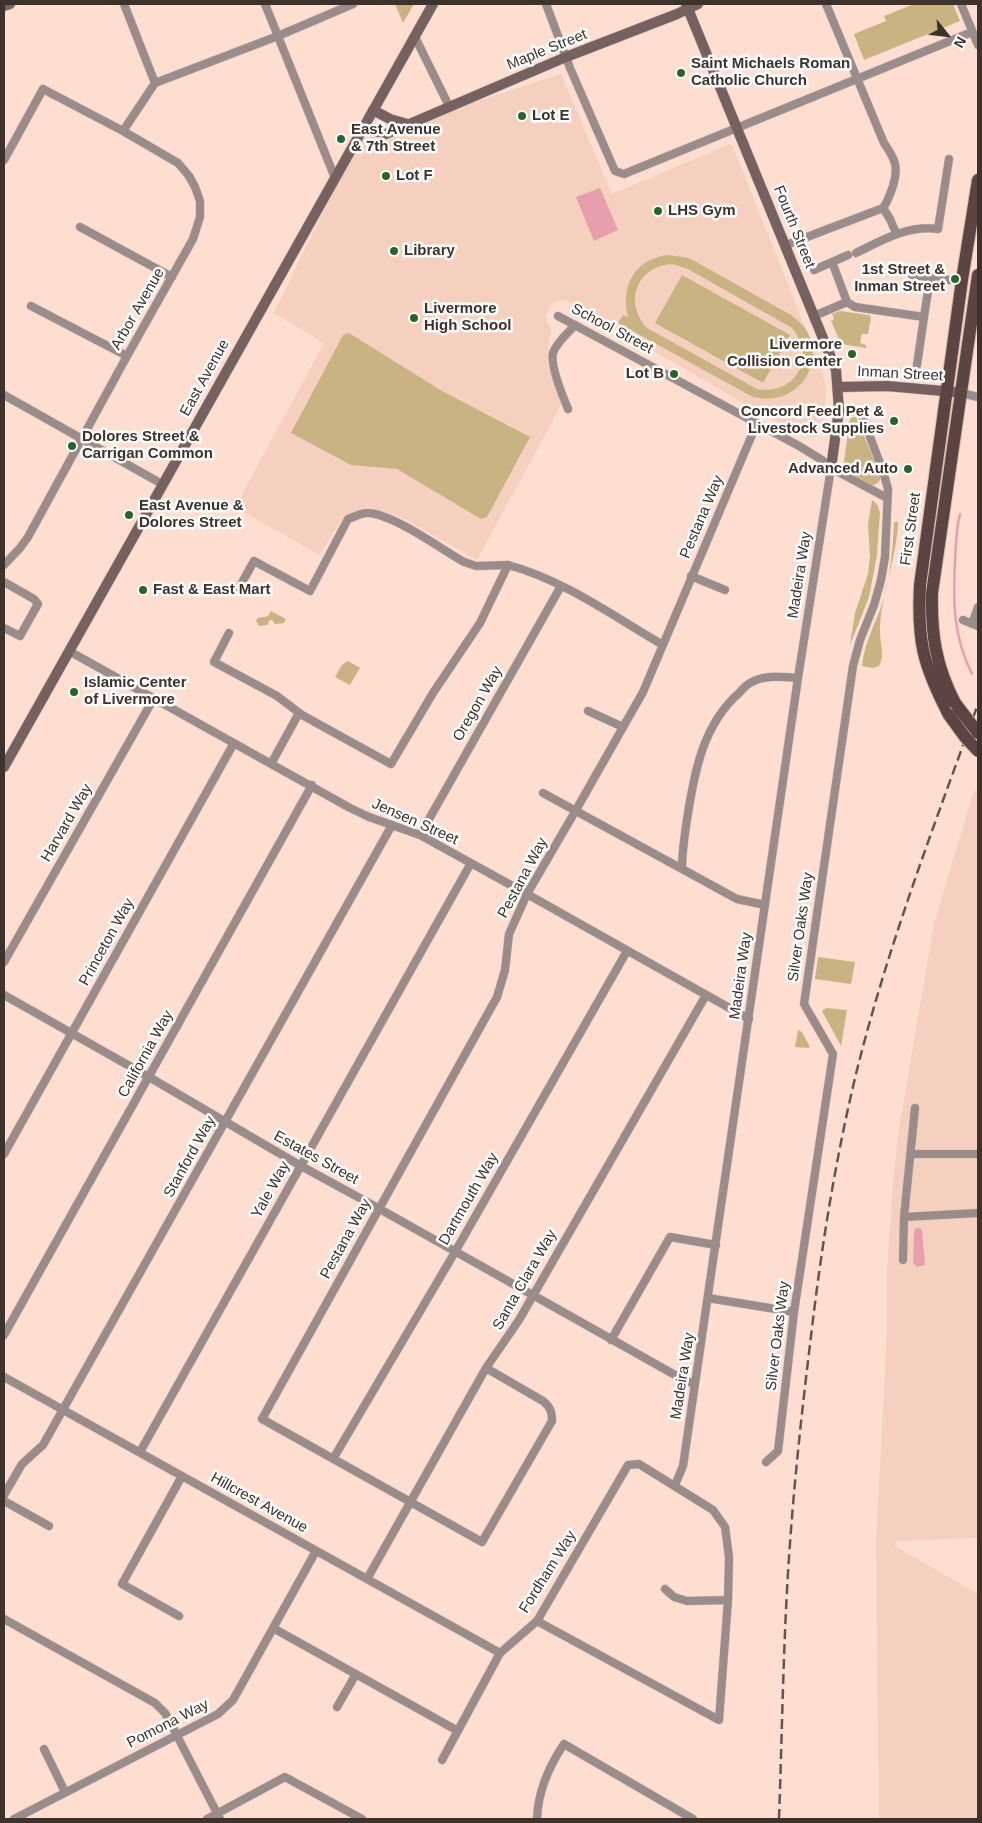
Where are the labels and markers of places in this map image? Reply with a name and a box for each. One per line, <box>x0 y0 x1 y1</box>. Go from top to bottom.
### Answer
place label: Saint Michaels Roman Catholic Church <box>691 55 850 90</box>
marker: Saint Michaels Roman Catholic Church <box>675 67 687 79</box>
place label: Lot E <box>532 107 569 125</box>
marker: Lot E <box>516 110 528 122</box>
place label: East Avenue & 7th Street <box>351 121 440 156</box>
marker: East Avenue & 7th Street <box>335 133 347 145</box>
place label: Lot F <box>396 167 433 185</box>
marker: Lot F <box>380 170 392 182</box>
place label: LHS Gym <box>668 202 736 220</box>
marker: LHS Gym <box>652 205 664 217</box>
place label: Library <box>404 242 455 260</box>
marker: Library <box>388 245 400 257</box>
place label: 1st Street & Inman Street <box>854 261 945 296</box>
marker: 1st Street & Inman Street <box>949 273 961 285</box>
place label: Livermore High School <box>424 300 511 335</box>
marker: Livermore High School <box>408 312 420 324</box>
place label: Livermore Collision Center <box>727 336 842 371</box>
marker: Livermore Collision Center <box>846 348 858 360</box>
place label: Lot B <box>626 365 664 383</box>
marker: Lot B <box>668 368 680 380</box>
place label: Concord Feed Pet & Livestock Supplies <box>741 403 884 438</box>
marker: Concord Feed Pet & Livestock Supplies <box>888 415 900 427</box>
place label: Dolores Street & Carrigan Common <box>82 428 213 463</box>
marker: Dolores Street & Carrigan Common <box>66 440 78 452</box>
place label: Advanced Auto <box>788 460 898 478</box>
marker: Advanced Auto <box>902 463 914 475</box>
place label: East Avenue & Dolores Street <box>139 497 243 532</box>
marker: East Avenue & Dolores Street <box>123 509 135 521</box>
place label: Fast & East Mart <box>153 581 271 599</box>
marker: Fast & East Mart <box>137 584 149 596</box>
place label: Islamic Center of Livermore <box>84 674 187 709</box>
marker: Islamic Center of Livermore <box>68 686 80 698</box>

